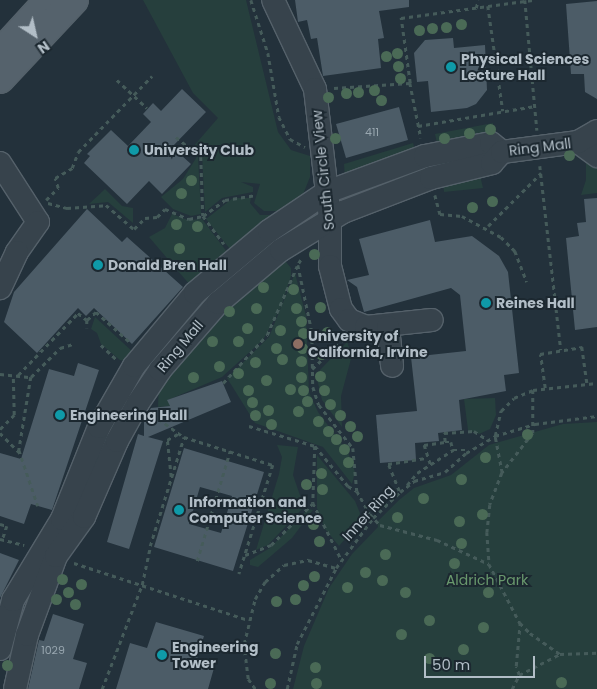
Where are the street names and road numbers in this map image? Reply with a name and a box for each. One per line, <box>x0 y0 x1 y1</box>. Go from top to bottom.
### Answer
street label: South Circle View <box>308 109 338 231</box>
street label: Ring Mall <box>508 135 572 159</box>
street label: Ring Mall <box>153 317 207 375</box>
street label: Inner Ring <box>339 482 397 544</box>

